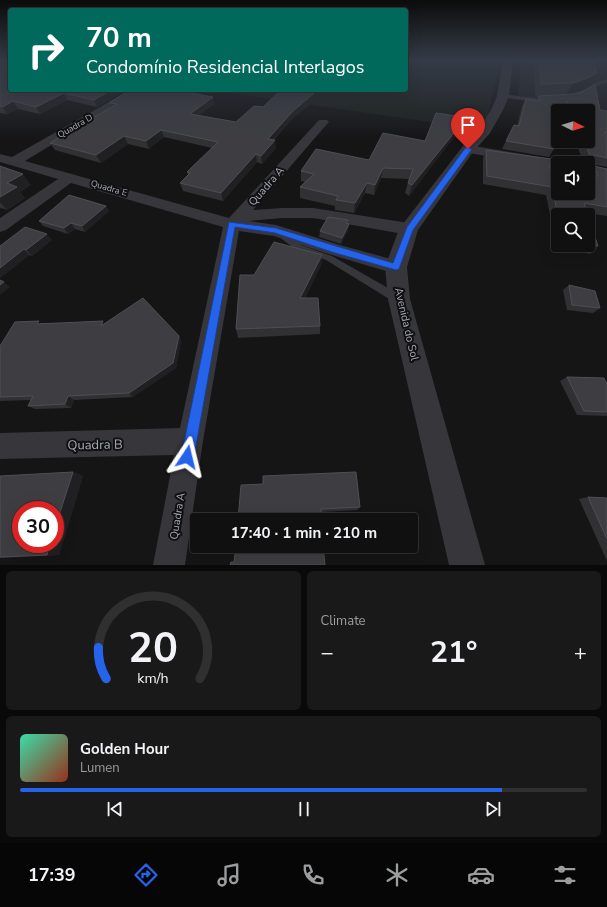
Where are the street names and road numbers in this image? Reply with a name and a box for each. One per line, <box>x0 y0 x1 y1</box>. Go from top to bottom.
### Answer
street label: Quadra D <box>55 111 95 141</box>
street label: Quadra A <box>245 164 288 209</box>
street label: Quadra E <box>89 177 129 199</box>
street label: Avenida do Sol <box>391 286 422 363</box>
street label: Quadra B <box>67 436 123 454</box>
street label: Quadra A <box>166 491 189 541</box>

